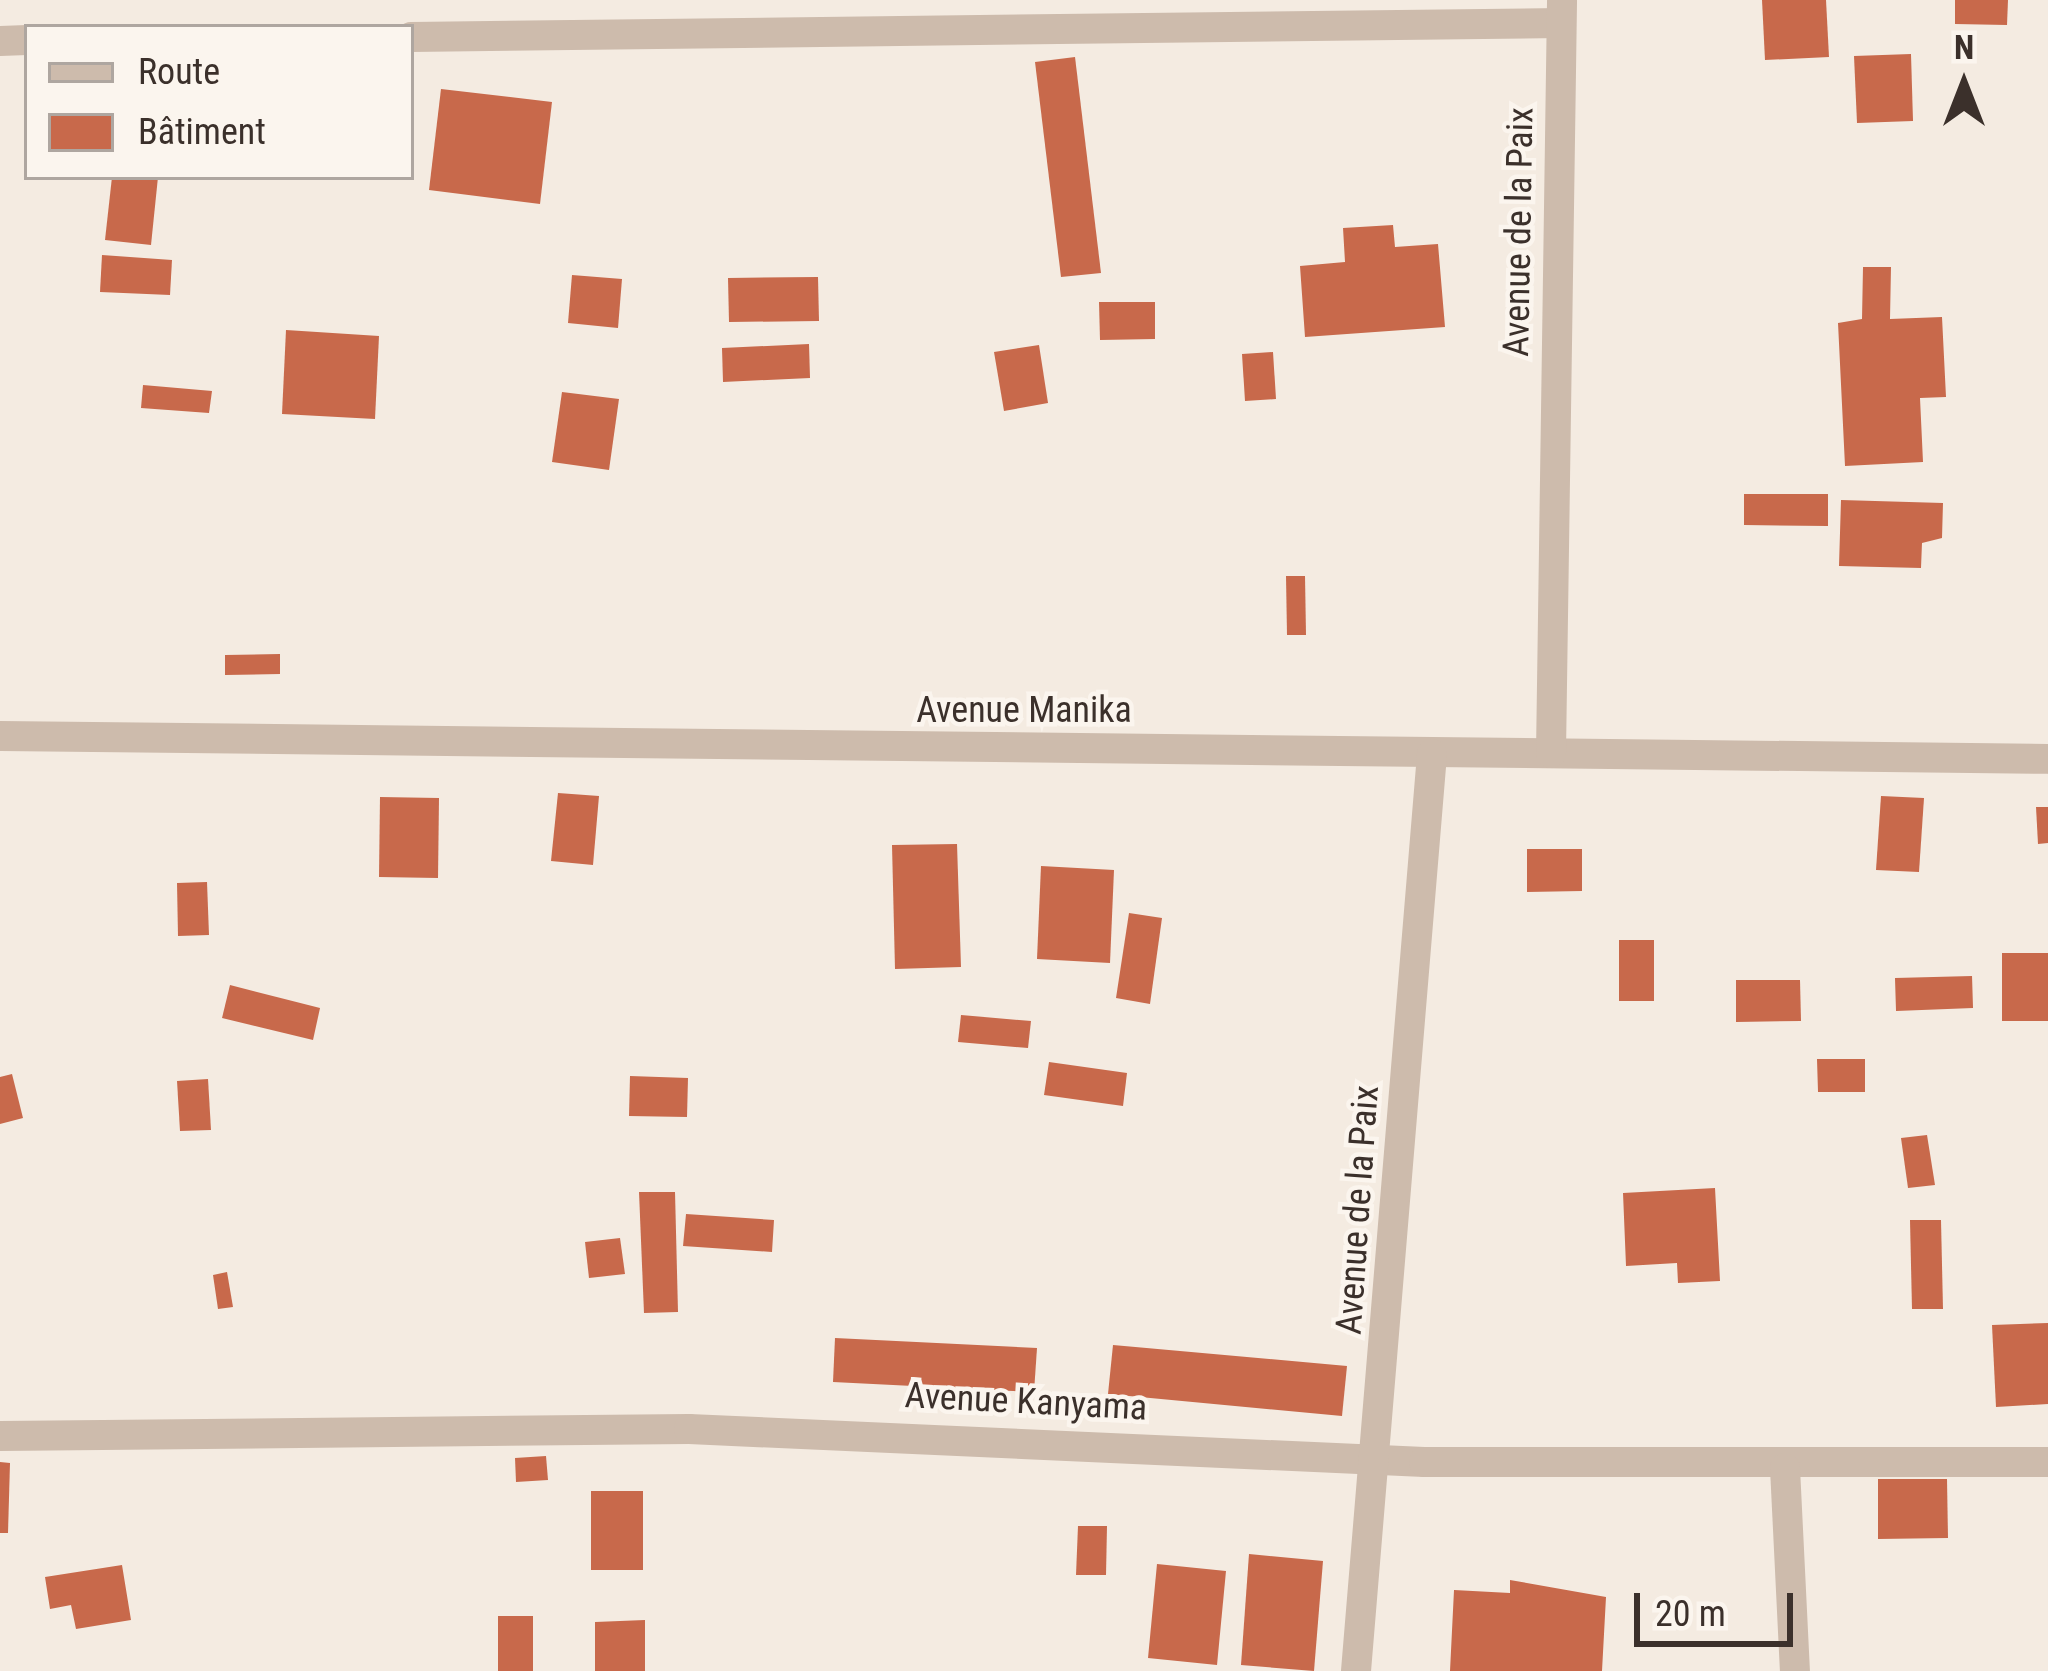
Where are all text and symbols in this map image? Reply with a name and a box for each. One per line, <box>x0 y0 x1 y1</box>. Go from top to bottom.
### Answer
legend <box>24 24 414 180</box>
north arrow <box>1904 24 2024 144</box>
text: N <box>1954 28 1974 67</box>
text: Route <box>138 51 220 93</box>
street label: Avenue de la Paix <box>1495 107 1543 357</box>
text: Bâtiment <box>138 111 266 153</box>
street label: Avenue Manika <box>916 689 1132 733</box>
street label: Avenue de la Paix <box>1328 1084 1388 1336</box>
street label: Avenue Kanyama <box>904 1374 1148 1430</box>
scale bar <box>1640 1569 1799 1643</box>
text: 20 m <box>1655 1593 1726 1635</box>

